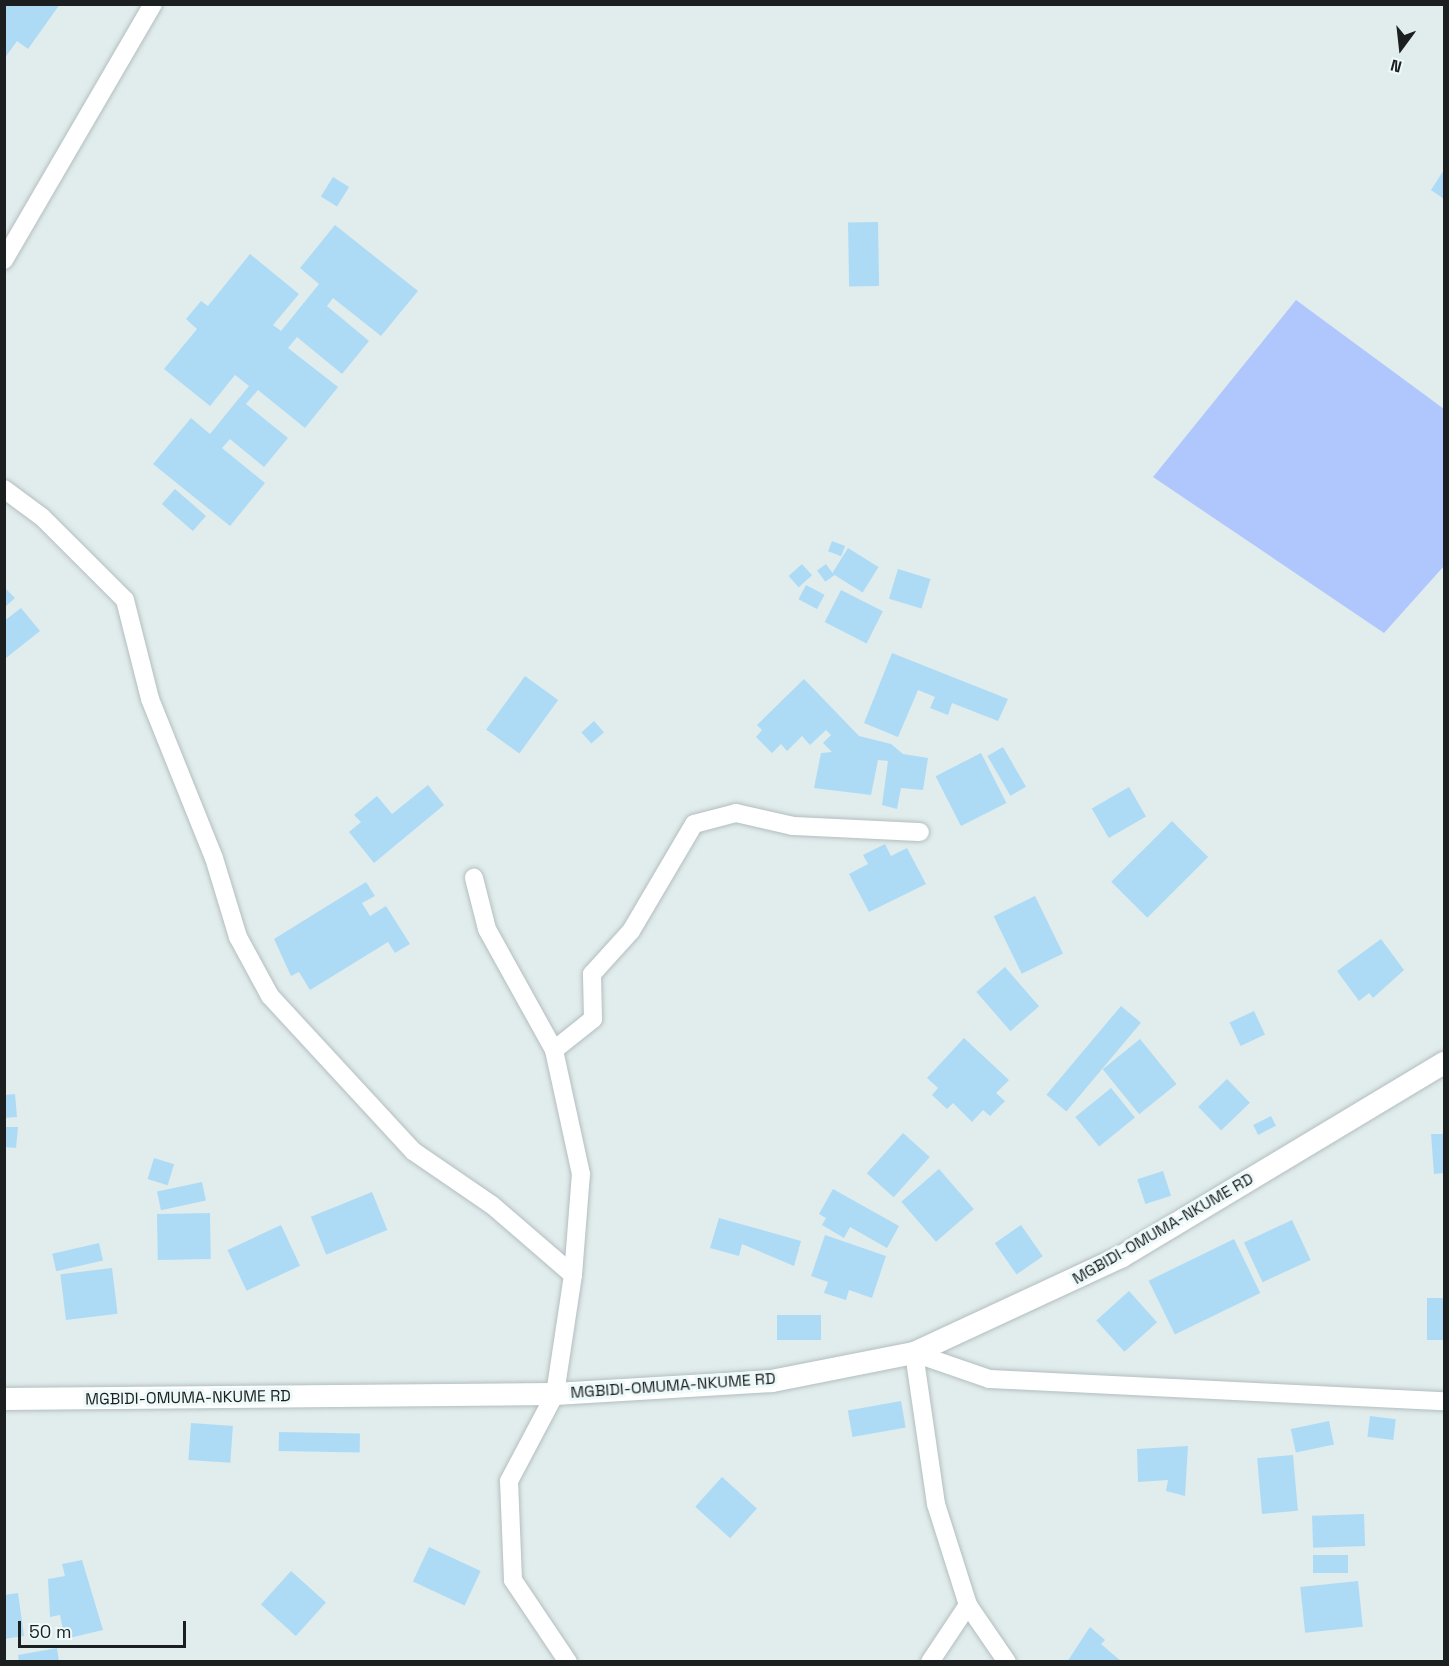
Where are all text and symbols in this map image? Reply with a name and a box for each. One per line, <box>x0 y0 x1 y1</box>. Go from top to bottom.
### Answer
north arrow <box>1371 18 1431 78</box>
text: N <box>1388 54 1404 77</box>
street label: MGBIDI-OMUMA-NKUME RD <box>1069 1169 1257 1289</box>
street label: MGBIDI-OMUMA-NKUME RD <box>570 1369 776 1403</box>
street label: MGBIDI-OMUMA-NKUME RD <box>85 1387 291 1409</box>
scale bar <box>21 1609 189 1647</box>
text: 50 m <box>29 1620 71 1643</box>

